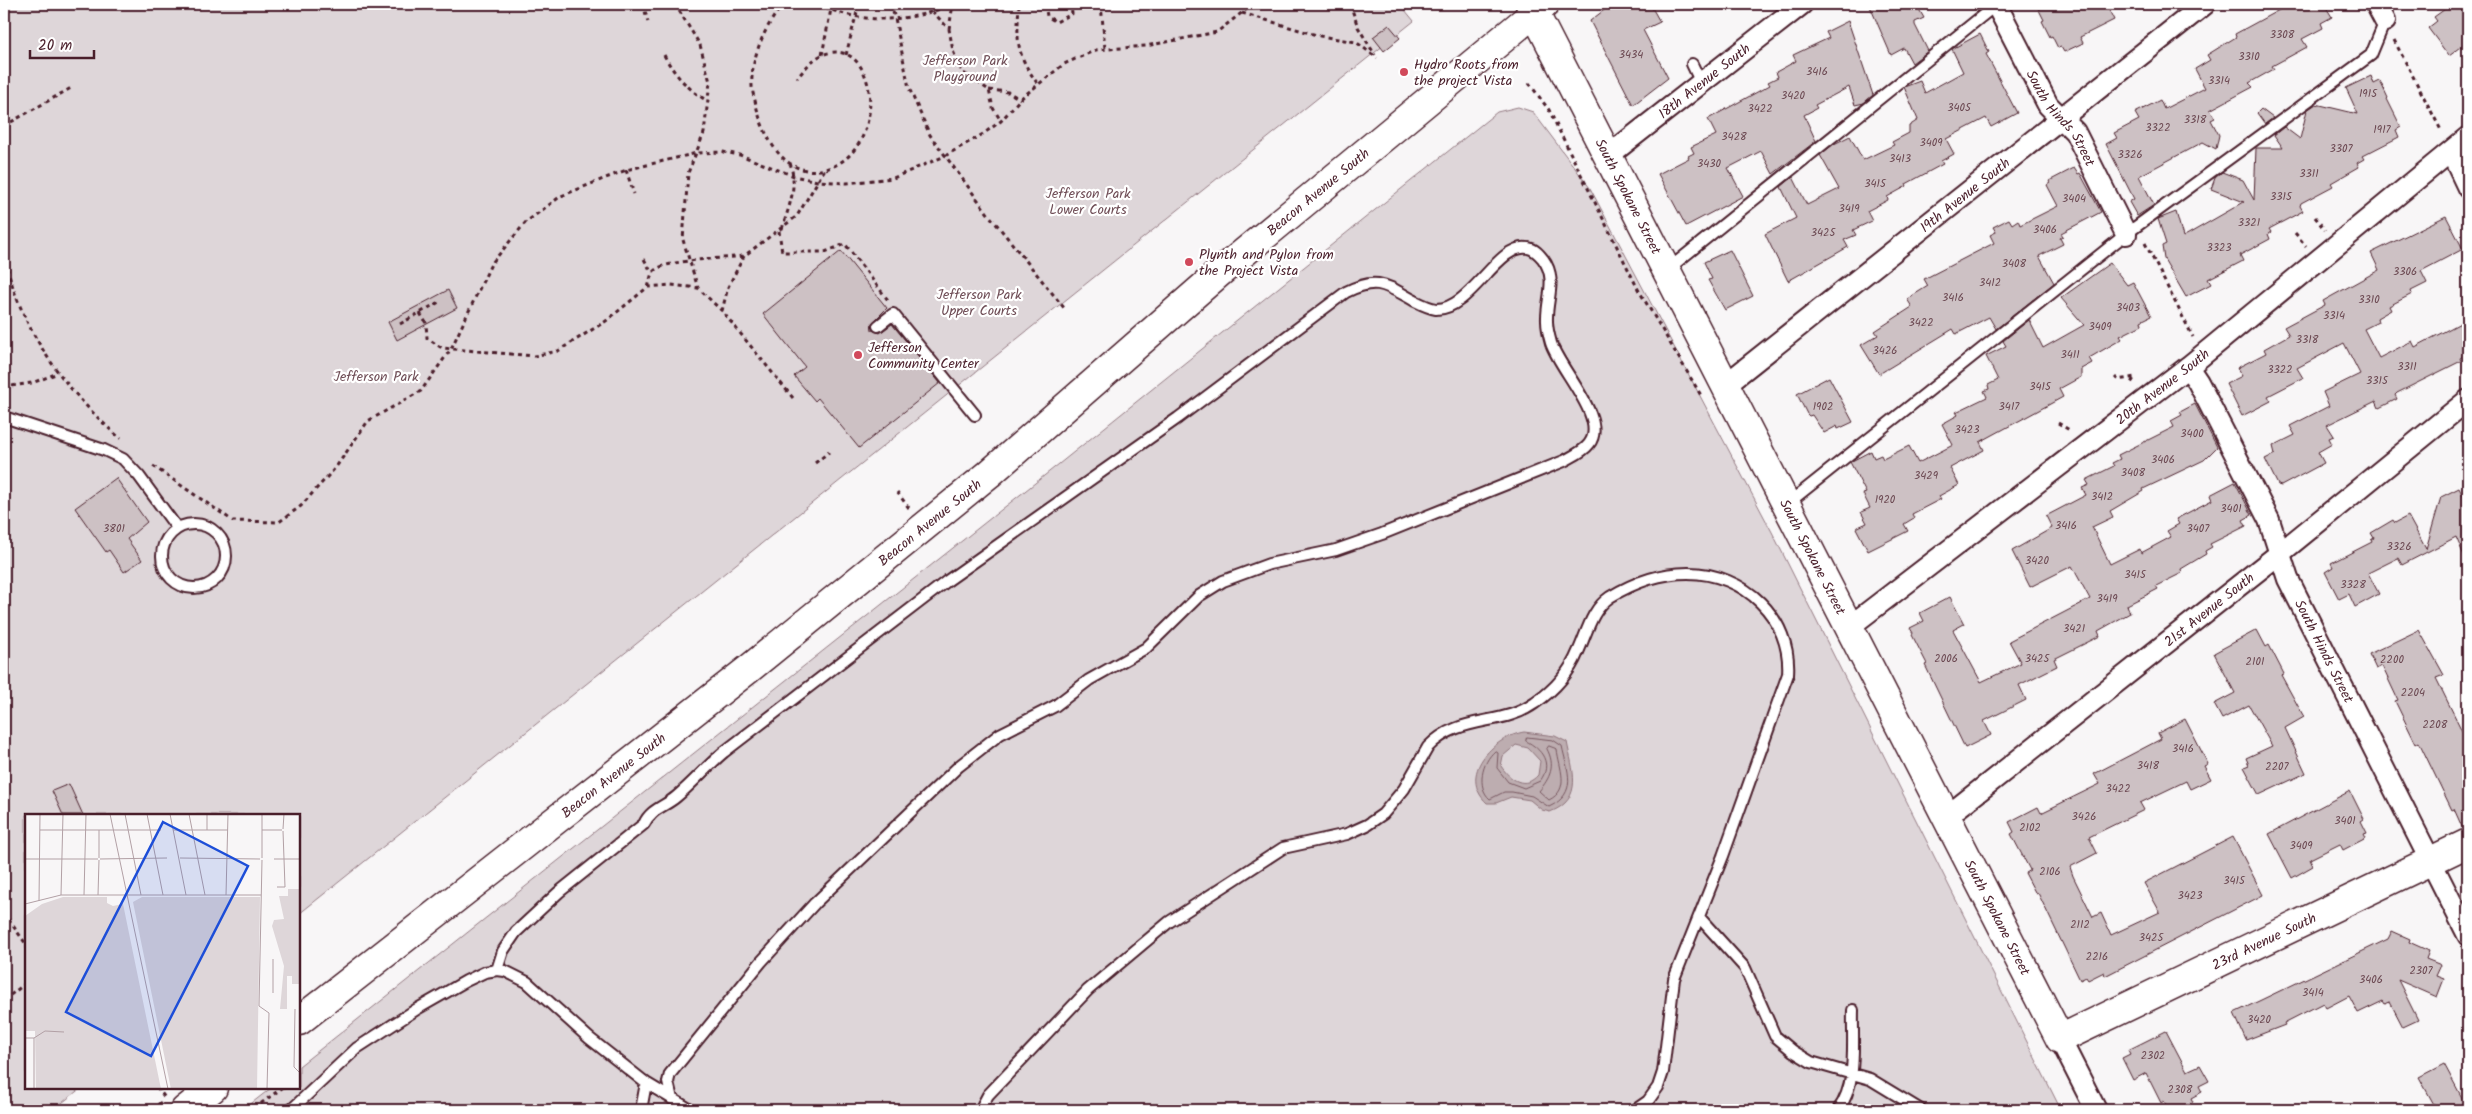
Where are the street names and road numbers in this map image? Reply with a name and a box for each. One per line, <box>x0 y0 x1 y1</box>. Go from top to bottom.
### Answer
street label: 18th Avenue South <box>1654 38 1755 125</box>
street label: South Hinds Street <box>2020 66 2101 171</box>
street label: South Spokane Street <box>1589 135 1667 259</box>
street label: Beacon Avenue South <box>1262 143 1375 242</box>
street label: 19th Avenue South <box>1915 153 2015 238</box>
street label: 20th Avenue South <box>2111 344 2215 431</box>
street label: Beacon Avenue South <box>874 474 987 572</box>
street label: South Spokane Street <box>1773 495 1851 620</box>
street label: 21st Avenue South <box>2160 567 2259 653</box>
street label: South Hinds Street <box>2288 596 2359 708</box>
street label: Beacon Avenue South <box>557 728 671 824</box>
street label: South Spokane Street <box>1958 856 2036 980</box>
street label: 23rd Avenue South <box>2208 907 2320 976</box>

